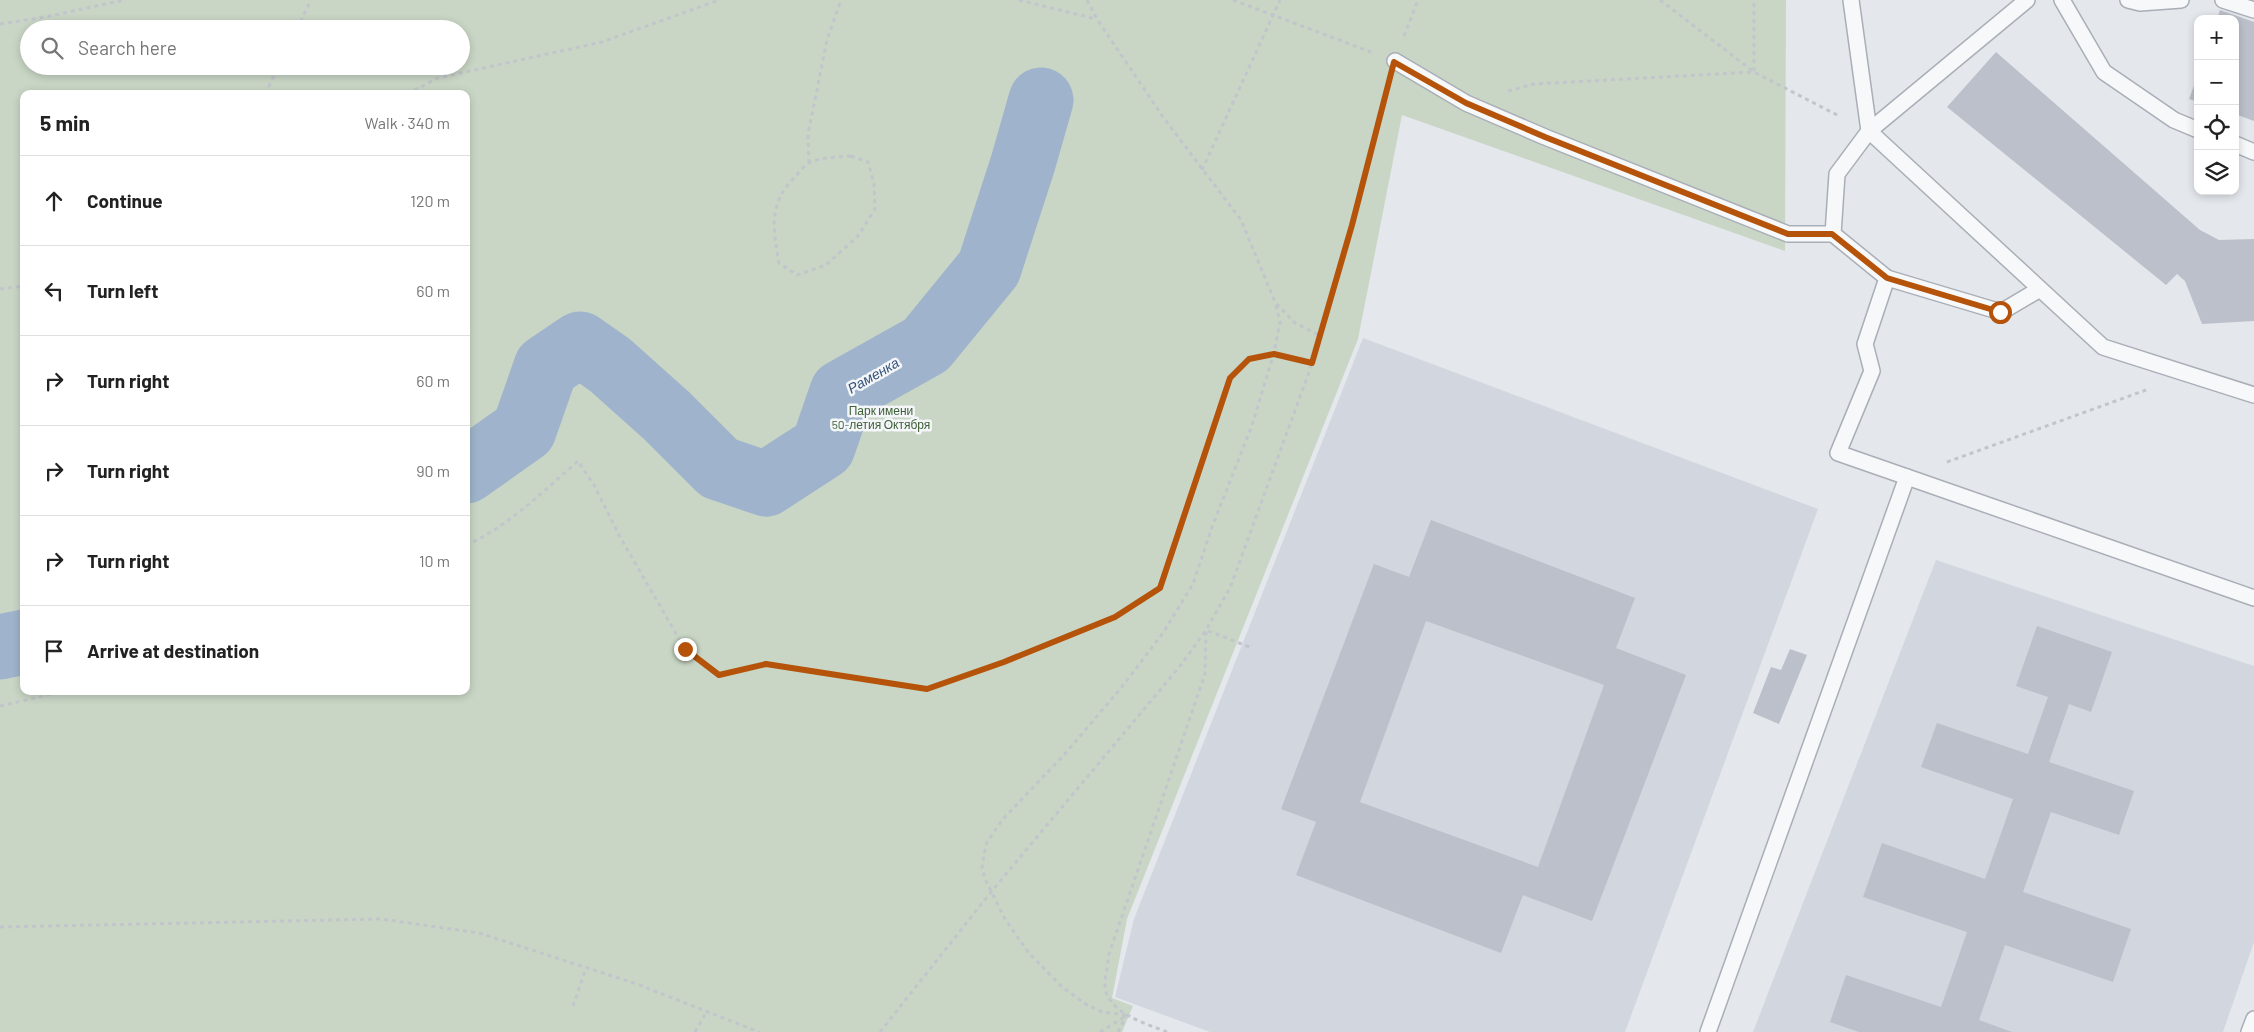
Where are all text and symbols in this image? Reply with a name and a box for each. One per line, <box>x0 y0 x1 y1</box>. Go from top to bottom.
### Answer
map controls <box>2194 15 2239 195</box>
button: + <box>2194 15 2239 60</box>
search box <box>20 20 470 75</box>
icon: search <box>38 34 66 62</box>
text: Search here <box>78 36 177 59</box>
button: − <box>2194 60 2239 105</box>
button: locate <box>2194 105 2239 150</box>
text: 5 min <box>40 110 90 135</box>
text: Walk · 340 m <box>365 113 450 132</box>
button: layers <box>2194 150 2239 195</box>
icon: ahead <box>40 187 68 215</box>
text: Continue <box>87 189 163 212</box>
text: 120 m <box>410 191 450 210</box>
icon: left <box>40 277 68 305</box>
text: Turn left <box>87 279 158 302</box>
text: 60 m <box>416 281 450 300</box>
route start <box>1989 301 2012 324</box>
water label: Раменка <box>844 353 902 397</box>
icon: right <box>40 367 68 395</box>
text: Turn right <box>87 369 169 392</box>
text: 60 m <box>416 371 450 390</box>
park label: Парк имени 50-летия Октября <box>832 403 930 432</box>
icon: right <box>40 457 68 485</box>
text: Turn right <box>87 459 169 482</box>
text: 90 m <box>416 461 450 480</box>
icon: right <box>40 547 68 575</box>
text: Turn right <box>87 549 169 572</box>
text: 10 m <box>419 551 450 570</box>
icon: arrive <box>40 637 68 665</box>
route end <box>674 638 697 661</box>
text: Arrive at destination <box>87 639 259 662</box>

